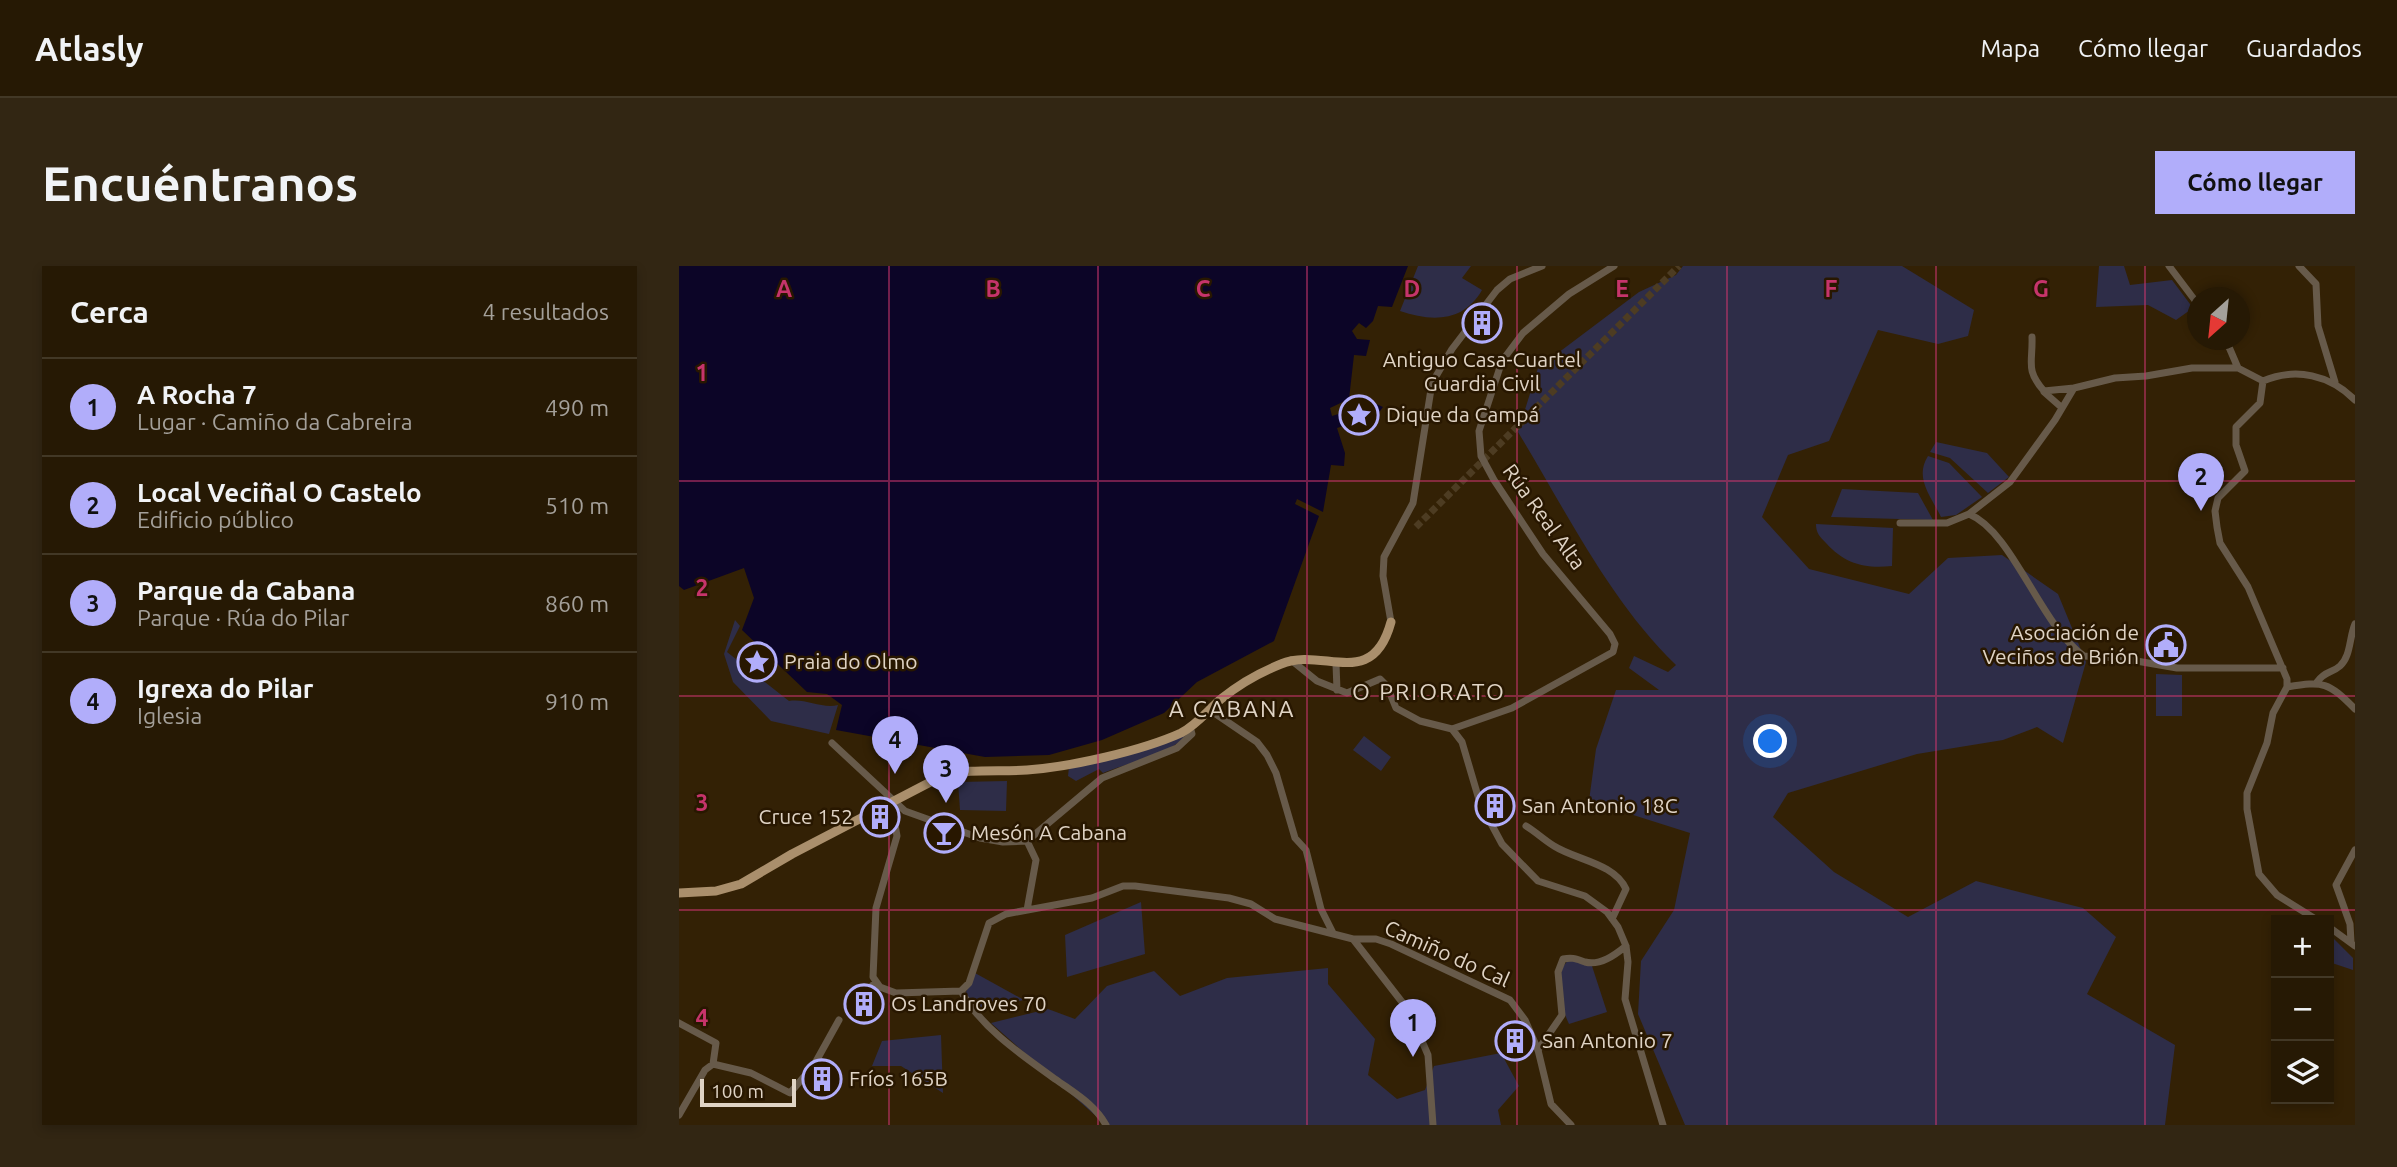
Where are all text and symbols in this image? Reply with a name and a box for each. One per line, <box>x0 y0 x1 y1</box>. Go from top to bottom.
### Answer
text: Atlasly <box>35 30 144 67</box>
text: Mapa <box>1980 35 2040 62</box>
text: Cómo llegar <box>2078 35 2208 62</box>
text: Guardados <box>2246 35 2362 62</box>
button: Cómo llegar <box>2155 151 2355 214</box>
text: Encuéntranos <box>42 155 358 210</box>
text: A <box>776 276 792 301</box>
text: B <box>985 276 1001 301</box>
text: C <box>1196 276 1211 301</box>
text: D <box>1404 276 1420 301</box>
text: E <box>1615 276 1629 301</box>
text: F <box>1825 276 1838 301</box>
text: G <box>2033 276 2049 301</box>
north arrow <box>2187 287 2250 350</box>
text: Cerca <box>70 295 149 329</box>
text: 4 resultados <box>483 299 609 324</box>
building icon: Antiguo Casa-Cuartel Guardia Civil <box>1461 302 1503 344</box>
place label: Antiguo Casa-Cuartel Guardia Civil <box>1383 347 1581 395</box>
text: 1 <box>696 360 708 385</box>
text: A Rocha 7 <box>137 380 257 409</box>
place icon: Dique da Campá <box>1338 394 1380 436</box>
text: 1 <box>87 395 99 420</box>
text: 490 m <box>545 395 609 420</box>
place label: Dique da Campá <box>1386 402 1539 426</box>
text: Lugar · Camiño da Cabreira <box>137 409 412 434</box>
pin: 2 <box>2178 453 2224 511</box>
street label: Rúa Real Alta <box>1498 459 1591 574</box>
text: Local Veciñal O Castelo <box>137 478 422 507</box>
text: 2 <box>87 493 99 518</box>
text: 510 m <box>545 493 609 518</box>
text: Edificio público <box>137 507 294 532</box>
text: 2 <box>696 575 708 600</box>
text: Parque da Cabana <box>137 576 355 605</box>
text: 3 <box>87 591 99 616</box>
text: 860 m <box>545 591 609 616</box>
text: Parque · Rúa do Pilar <box>137 605 349 630</box>
place label: Asociación de Veciños de Brión <box>1982 620 2139 668</box>
public building icon: Asociación de Veciños de Brión <box>2145 624 2187 666</box>
place icon: Praia do Olmo <box>736 641 778 683</box>
place label: Praia do Olmo <box>784 649 918 673</box>
text: Igrexa do Pilar <box>137 674 314 703</box>
district label: O PRIORATO <box>1352 679 1506 704</box>
text: 4 <box>87 689 99 714</box>
text: 910 m <box>545 689 609 714</box>
district label: A CABANA <box>1169 696 1295 721</box>
text: Iglesia <box>137 703 202 728</box>
pin: 4 <box>872 716 918 774</box>
your location <box>1753 724 1787 758</box>
pin: 3 <box>923 745 969 803</box>
building icon: San Antonio 18C <box>1474 785 1516 827</box>
text: 3 <box>696 790 708 815</box>
place label: San Antonio 18C <box>1522 793 1678 817</box>
building icon: Cruce 152 <box>859 796 901 838</box>
place label: Cruce 152 <box>759 804 853 828</box>
bar icon: Mesón A Cabana <box>923 812 965 854</box>
place label: Mesón A Cabana <box>971 820 1127 844</box>
street label: Camiño do Cal <box>1381 915 1514 991</box>
map controls <box>2271 915 2334 1104</box>
button: + <box>2271 915 2334 978</box>
button: − <box>2271 978 2334 1041</box>
building icon: Os Landroves 70 <box>843 983 885 1025</box>
place label: Os Landroves 70 <box>891 991 1047 1015</box>
pin: 1 <box>1390 999 1436 1057</box>
text: 4 <box>696 1005 709 1030</box>
building icon: San Antonio 7 <box>1494 1020 1536 1062</box>
place label: San Antonio 7 <box>1542 1028 1673 1052</box>
button: layers <box>2271 1041 2334 1104</box>
building icon: Fríos 165B <box>801 1058 843 1100</box>
place label: Fríos 165B <box>849 1066 948 1090</box>
scale bar <box>700 1076 796 1108</box>
text: 100 m <box>711 1080 764 1102</box>

